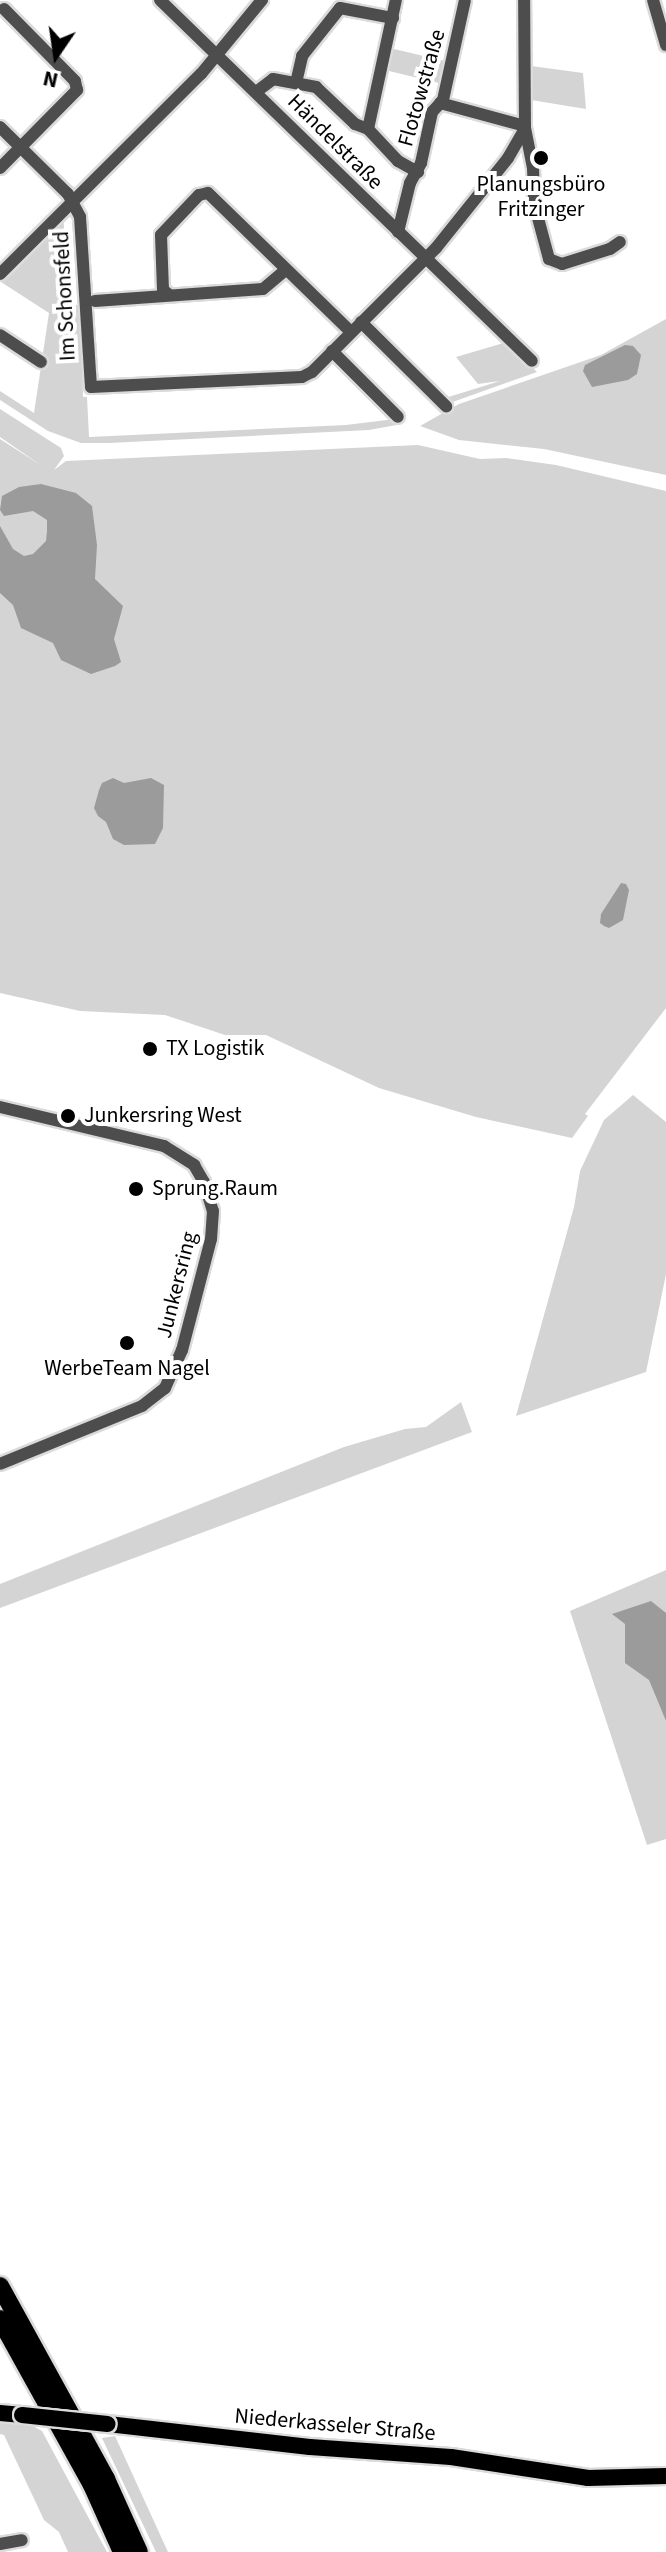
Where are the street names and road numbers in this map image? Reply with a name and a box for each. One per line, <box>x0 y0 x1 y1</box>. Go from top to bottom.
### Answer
street label: Flotowstraße <box>393 26 451 150</box>
street label: Händelstraße <box>282 89 388 195</box>
street label: Im Schonsfeld <box>48 230 82 362</box>
street label: Junkersring <box>151 1229 203 1341</box>
street label: Niederkasseler Straße <box>234 2403 436 2447</box>

